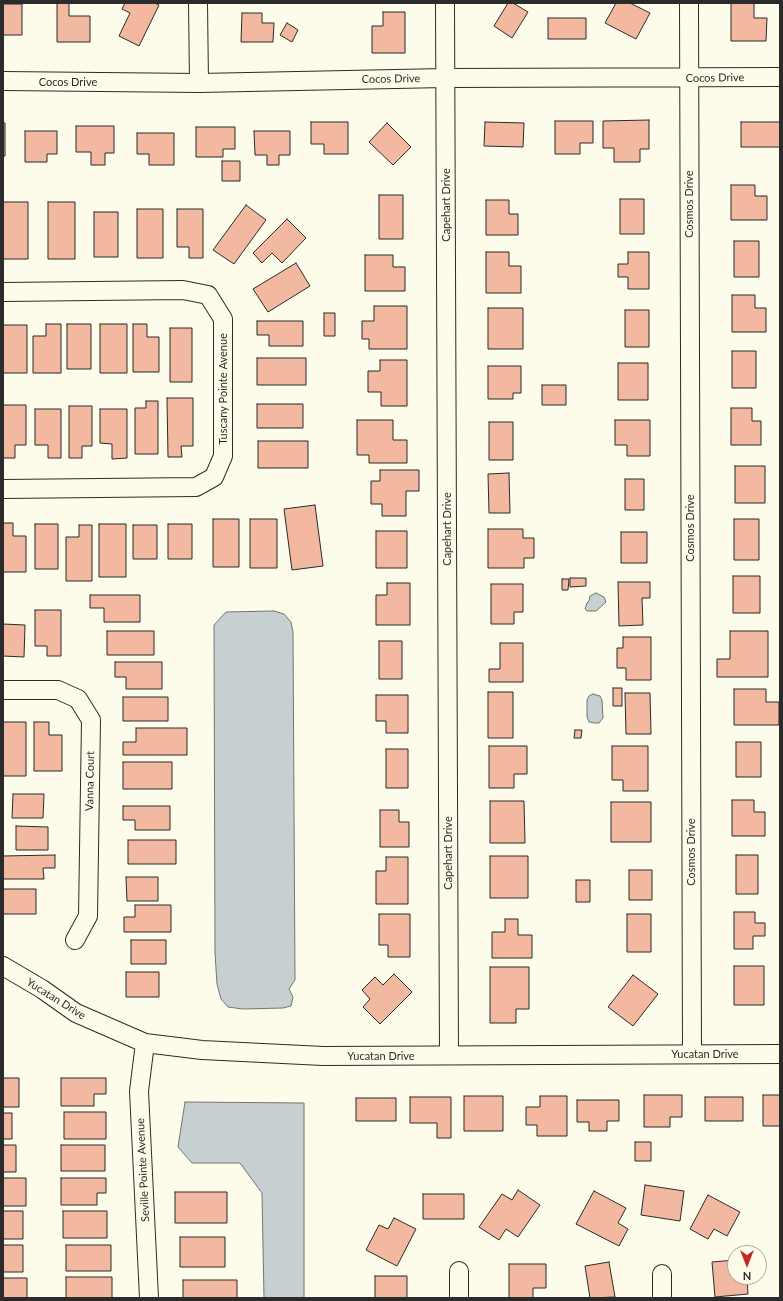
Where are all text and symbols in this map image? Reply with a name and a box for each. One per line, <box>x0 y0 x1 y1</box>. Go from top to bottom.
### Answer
street label: Cocos Drive <box>686 71 744 85</box>
street label: Cocos Drive <box>362 72 420 86</box>
street label: Cocos Drive <box>39 75 97 89</box>
street label: Capehart Drive <box>439 168 453 242</box>
street label: Cosmos Drive <box>682 170 696 238</box>
street label: Tuscany Pointe Avenue <box>216 333 230 445</box>
street label: Capehart Drive <box>440 492 454 566</box>
street label: Cosmos Drive <box>683 494 697 562</box>
street label: Vanna Court <box>83 751 97 811</box>
street label: Capehart Drive <box>441 816 455 890</box>
street label: Cosmos Drive <box>684 818 698 886</box>
street label: Yucatan Drive <box>24 976 88 1022</box>
street label: Yucatan Drive <box>671 1047 739 1061</box>
street label: Yucatan Drive <box>347 1049 415 1063</box>
street label: Seville Pointe Avenue <box>134 1118 152 1222</box>
north arrow <box>727 1245 767 1285</box>
text: N <box>743 1270 751 1283</box>

